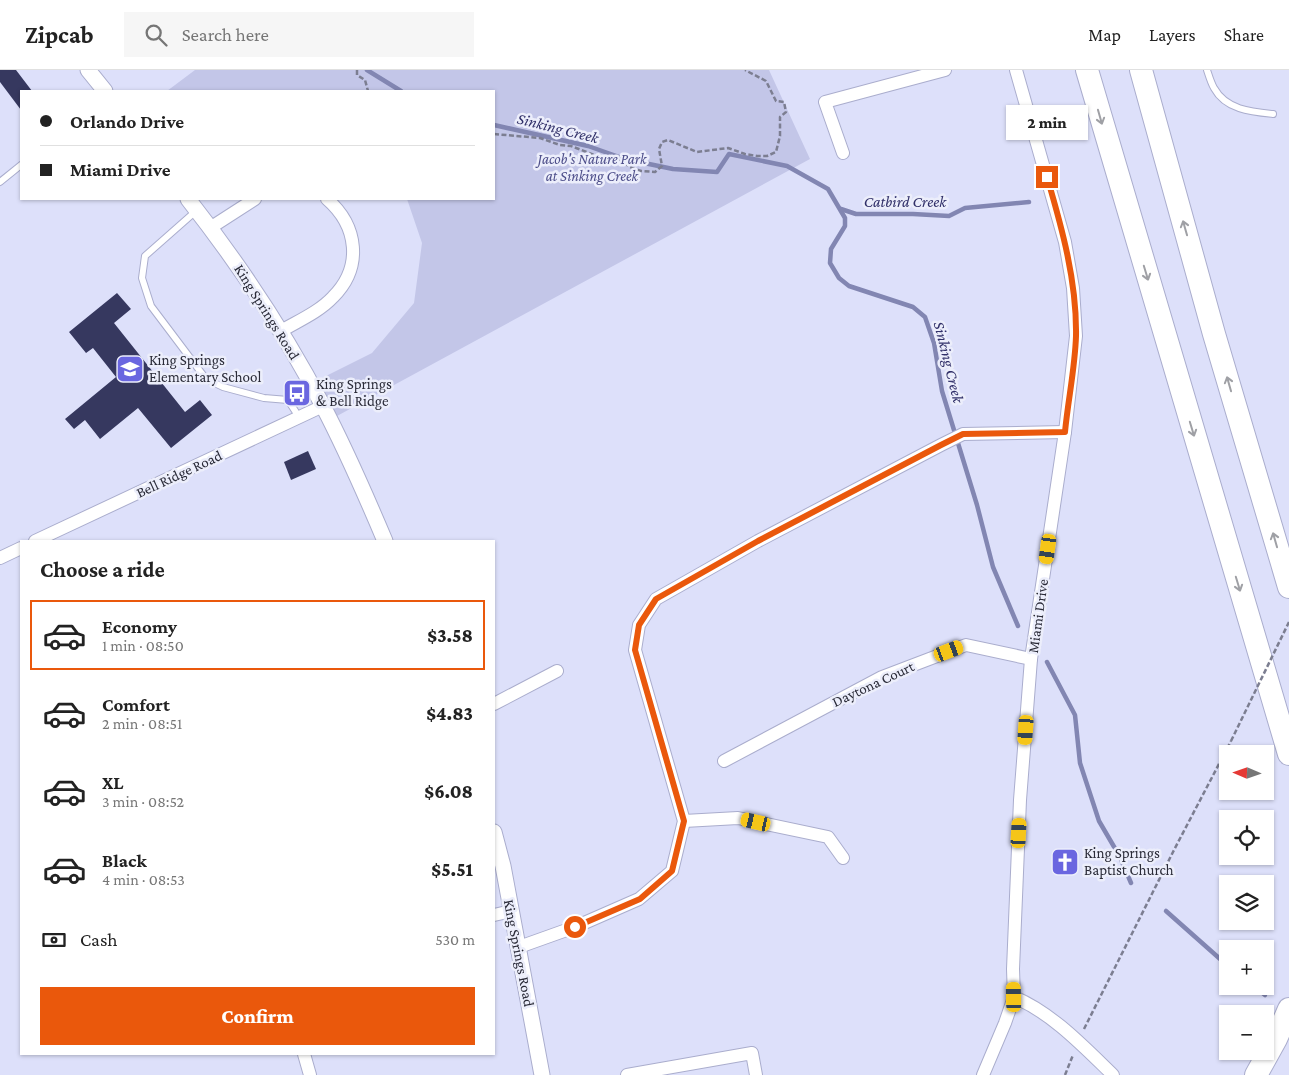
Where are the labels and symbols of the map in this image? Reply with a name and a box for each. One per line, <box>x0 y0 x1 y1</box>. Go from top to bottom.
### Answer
callout: 2 min <box>1006 104 1088 140</box>
one-way arrow <box>1096 108 1106 124</box>
water label: Sinking Creek <box>515 110 601 148</box>
park label: Jacob's Nature Park at Sinking Creek <box>535 151 648 185</box>
route end <box>1036 166 1058 188</box>
water label: Catbird Creek <box>864 193 947 210</box>
one-way arrow <box>1179 220 1189 236</box>
street label: King Springs Road <box>230 261 303 363</box>
one-way arrow <box>1141 264 1151 280</box>
water label: Sinking Creek <box>930 320 968 406</box>
place label: King Springs Elementary School <box>149 352 261 386</box>
school or university icon: King Springs Elementary School <box>115 354 145 384</box>
place label: King Springs & Bell Ridge <box>316 376 392 410</box>
one-way arrow <box>1224 377 1234 393</box>
bus stop icon: King Springs & Bell Ridge <box>282 378 312 408</box>
one-way arrow <box>1188 420 1198 436</box>
street label: Bell Ridge Road <box>134 447 225 502</box>
one-way arrow <box>1270 532 1280 548</box>
car <box>1038 533 1057 565</box>
one-way arrow <box>1234 576 1244 592</box>
street label: Miami Drive <box>1025 577 1051 654</box>
car <box>932 639 965 663</box>
street label: Daytona Court <box>830 658 918 711</box>
car <box>1017 715 1034 745</box>
north arrow <box>1219 745 1274 800</box>
car <box>739 811 772 833</box>
car <box>1010 818 1027 848</box>
place label: King Springs Baptist Church <box>1084 845 1174 879</box>
church icon: King Springs Baptist Church <box>1050 847 1080 877</box>
street label: King Springs Road <box>500 898 537 1008</box>
route start <box>564 916 586 938</box>
car <box>1006 982 1021 1012</box>

